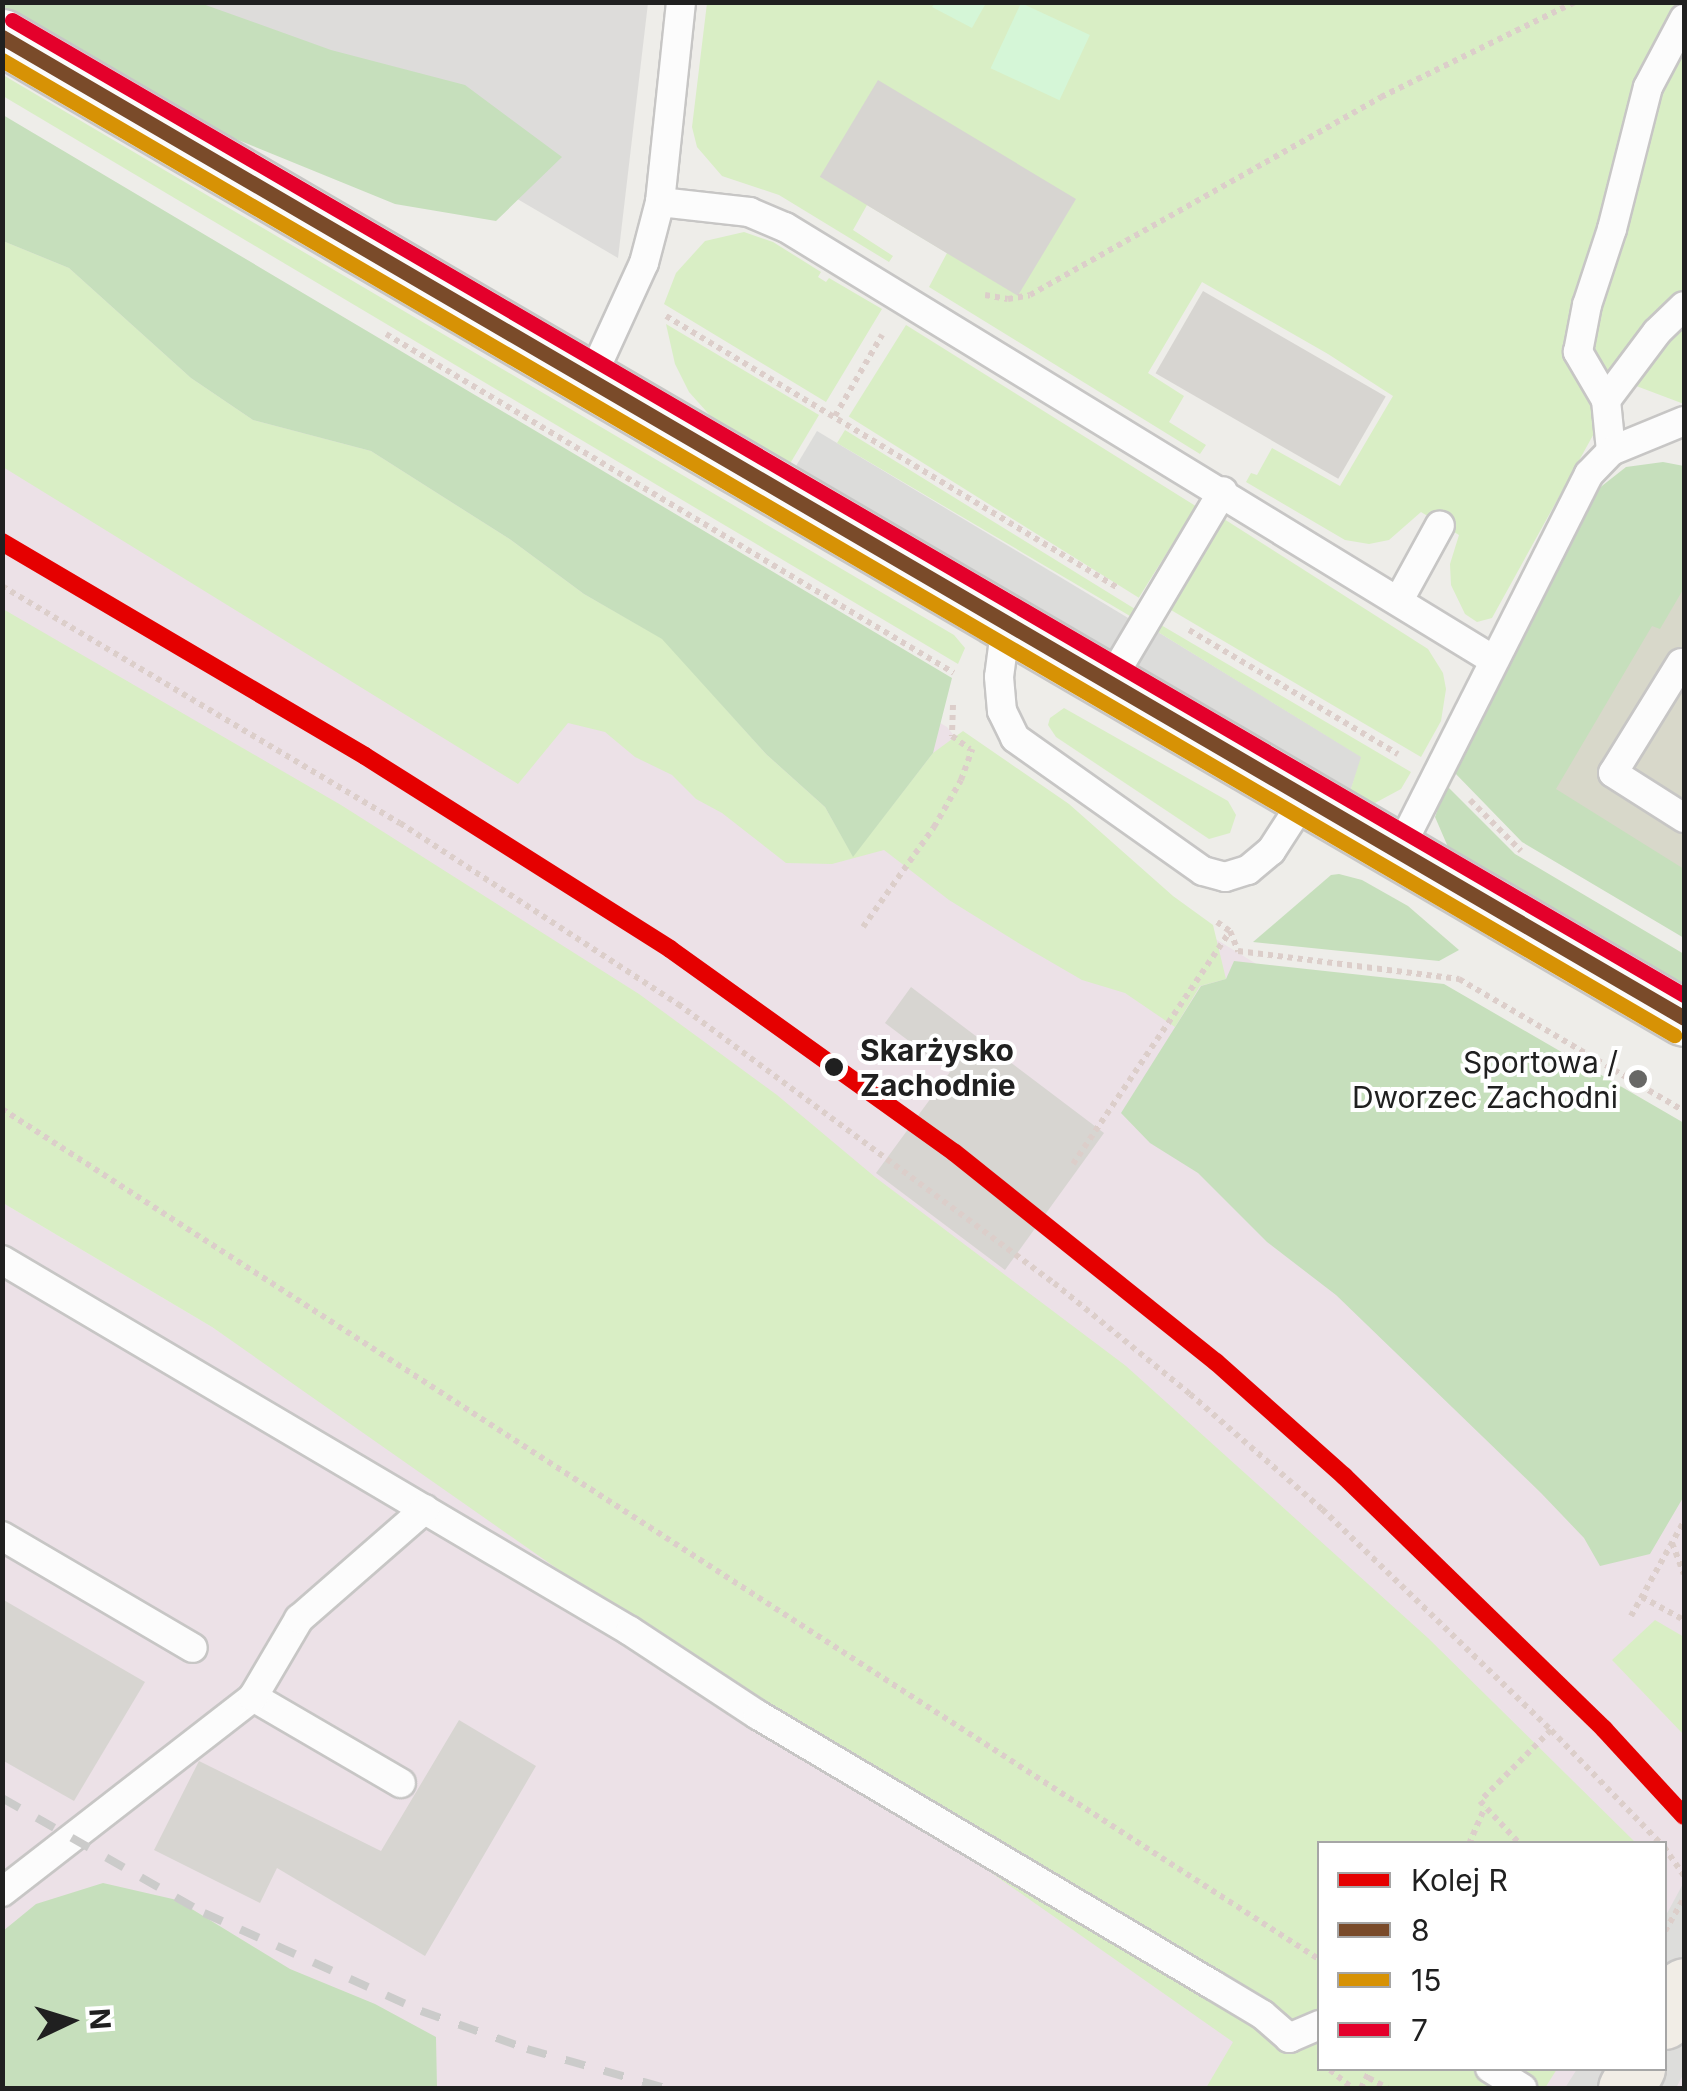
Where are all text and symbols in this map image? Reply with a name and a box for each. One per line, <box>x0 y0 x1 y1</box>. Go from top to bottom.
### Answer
place label: Skarżysko Zachodnie <box>860 1032 1016 1102</box>
place label: Sportowa / Dworzec Zachodni <box>1352 1044 1618 1114</box>
marker: Skarżysko Zachodnie <box>817 1050 851 1084</box>
marker: Sportowa / Dworzec Zachodni <box>1627 1068 1649 1090</box>
legend <box>1317 1841 1667 2071</box>
text: Kolej R <box>1411 1862 1508 1898</box>
text: 8 <box>1411 1912 1430 1948</box>
text: 15 <box>1411 1962 1441 1998</box>
north arrow <box>20 1971 120 2071</box>
text: N <box>82 2007 118 2031</box>
text: 7 <box>1411 2012 1428 2048</box>

